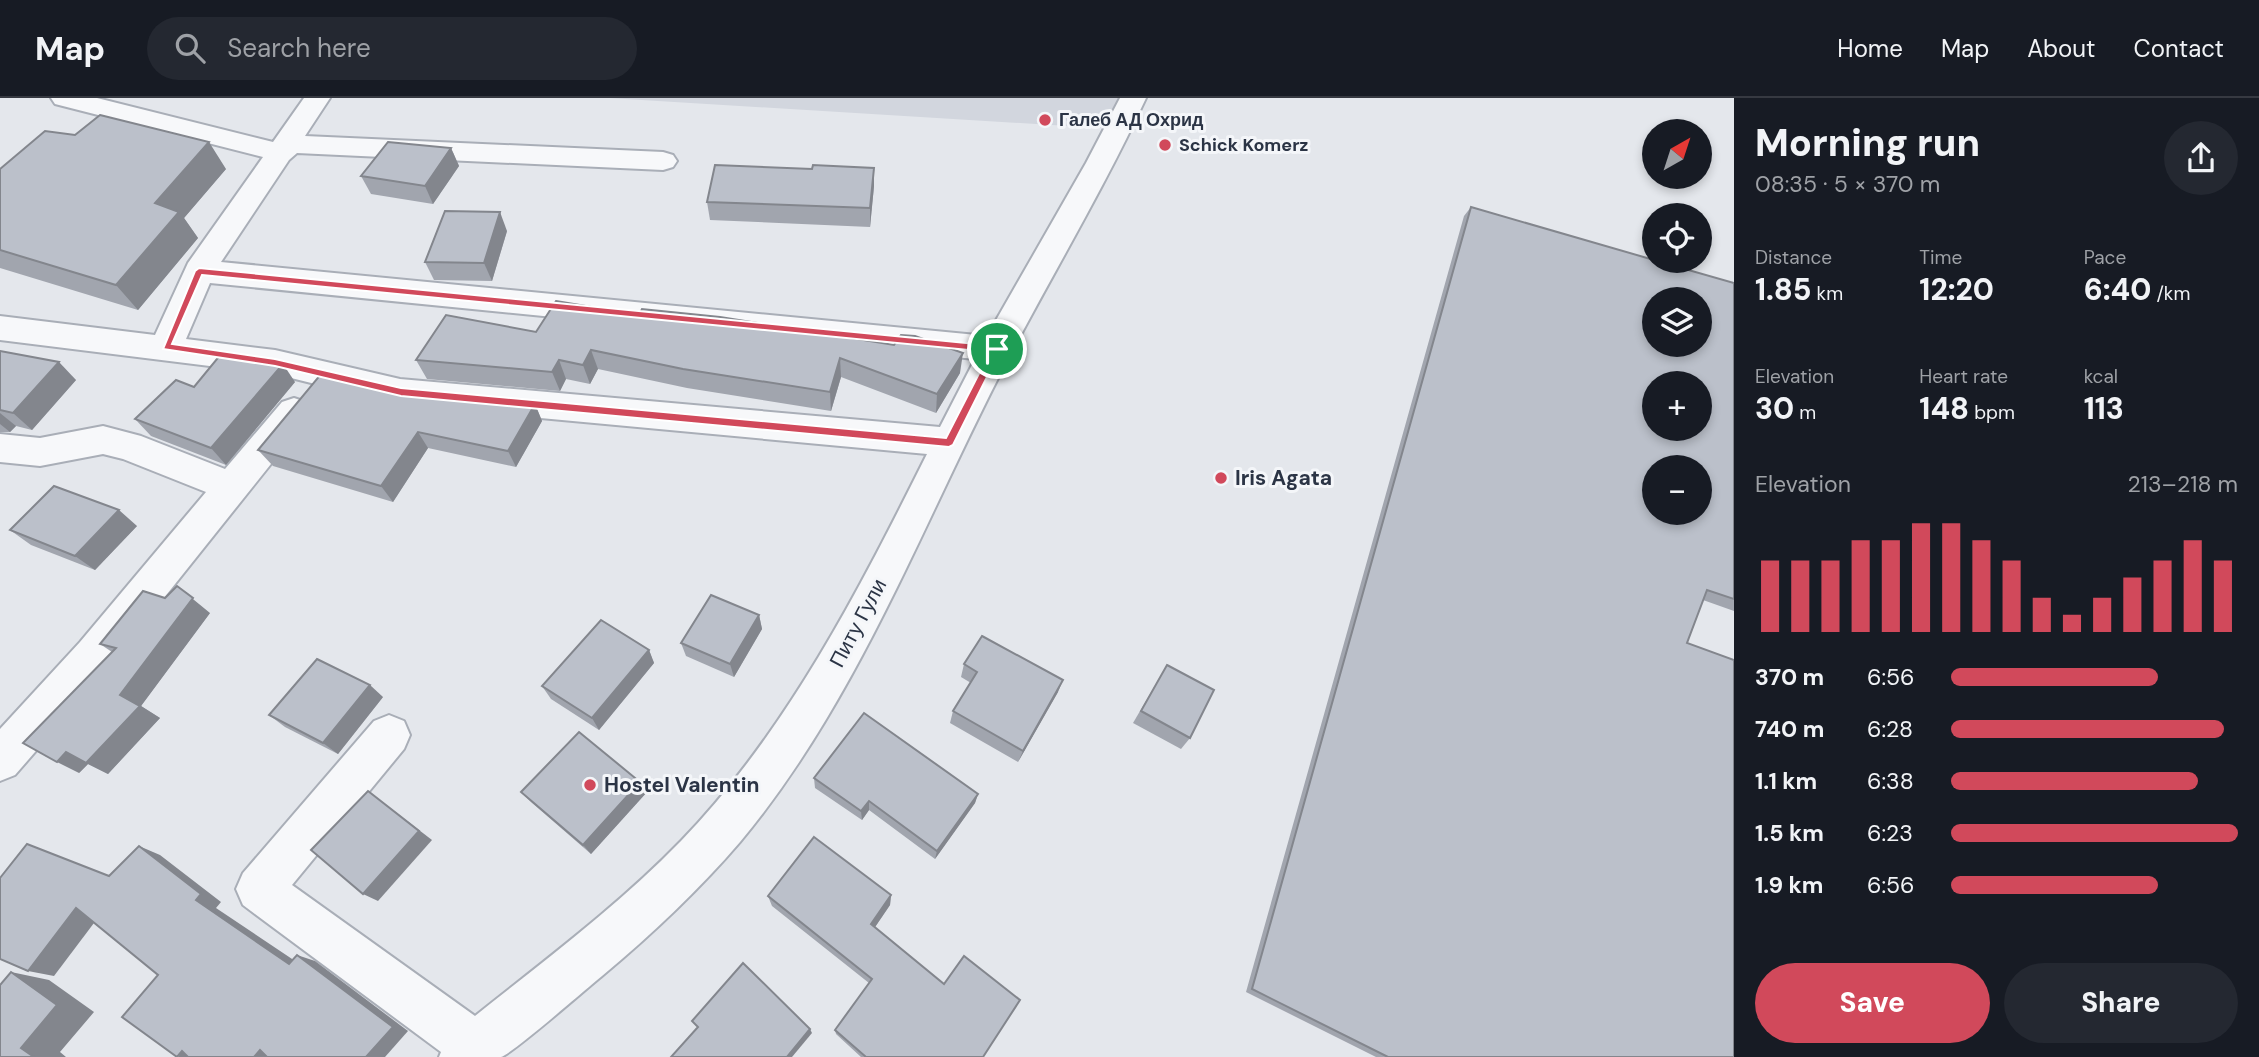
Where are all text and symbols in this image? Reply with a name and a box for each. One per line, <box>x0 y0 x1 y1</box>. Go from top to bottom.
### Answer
search box <box>147 17 637 80</box>
text: Map <box>35 27 105 70</box>
icon: search <box>171 29 209 67</box>
text: Search here <box>227 31 371 65</box>
text: Home <box>1837 33 1903 64</box>
text: Map <box>1941 33 1989 64</box>
text: About <box>2027 33 2096 64</box>
text: Contact <box>2134 33 2224 64</box>
place label: Галеб АД Охрид <box>1059 108 1204 132</box>
marker: Галеб АД Охрид <box>1037 112 1053 128</box>
text: Morning run <box>1755 118 1980 168</box>
north arrow <box>1642 119 1712 189</box>
map controls <box>1642 119 1712 525</box>
button: share <box>2164 121 2238 195</box>
place label: Schick Komerz <box>1179 133 1309 157</box>
marker: Schick Komerz <box>1157 137 1173 153</box>
text: 08:35 · 5 × 370 m <box>1755 169 1940 199</box>
button: locate <box>1642 203 1712 273</box>
text: Distance <box>1755 245 1832 270</box>
text: Time <box>1919 245 1962 270</box>
text: Pace <box>2084 245 2126 270</box>
text: 1.85 <box>1755 270 1812 309</box>
text: 12:20 <box>1919 270 1994 309</box>
text: 6:40 <box>2084 270 2151 309</box>
text: km <box>1812 281 1843 306</box>
text: /km <box>2151 281 2190 306</box>
button: layers <box>1642 287 1712 357</box>
pin <box>967 319 1027 379</box>
icon: arrive <box>978 330 1016 368</box>
text: Elevation <box>1755 364 1834 389</box>
text: Heart rate <box>1919 364 2008 389</box>
text: kcal <box>2084 364 2118 389</box>
button: + <box>1642 371 1712 441</box>
text: 30 <box>1755 389 1794 428</box>
text: 148 <box>1919 389 1969 428</box>
text: 113 <box>2084 389 2124 428</box>
text: m <box>1794 400 1816 425</box>
text: bpm <box>1969 400 2015 425</box>
button: − <box>1642 455 1712 525</box>
place label: Iris Agata <box>1235 464 1332 492</box>
text: Elevation <box>1755 469 1851 499</box>
text: 213–218 m <box>2128 469 2238 499</box>
marker: Iris Agata <box>1213 470 1229 486</box>
street label: Питу Гули <box>823 574 893 672</box>
text: 370 m <box>1755 662 1824 692</box>
text: 6:56 <box>1867 662 1915 692</box>
text: 740 m <box>1755 714 1824 744</box>
text: 6:28 <box>1867 714 1913 744</box>
text: 1.1 km <box>1755 766 1817 796</box>
text: 6:38 <box>1867 766 1914 796</box>
place label: Hostel Valentin <box>604 771 759 799</box>
marker: Hostel Valentin <box>582 777 598 793</box>
text: 1.5 km <box>1755 818 1824 848</box>
text: 6:23 <box>1867 818 1913 848</box>
text: 1.9 km <box>1755 870 1823 900</box>
text: 6:56 <box>1867 870 1915 900</box>
button: Save <box>1755 963 1990 1043</box>
button: Share <box>2004 963 2238 1043</box>

